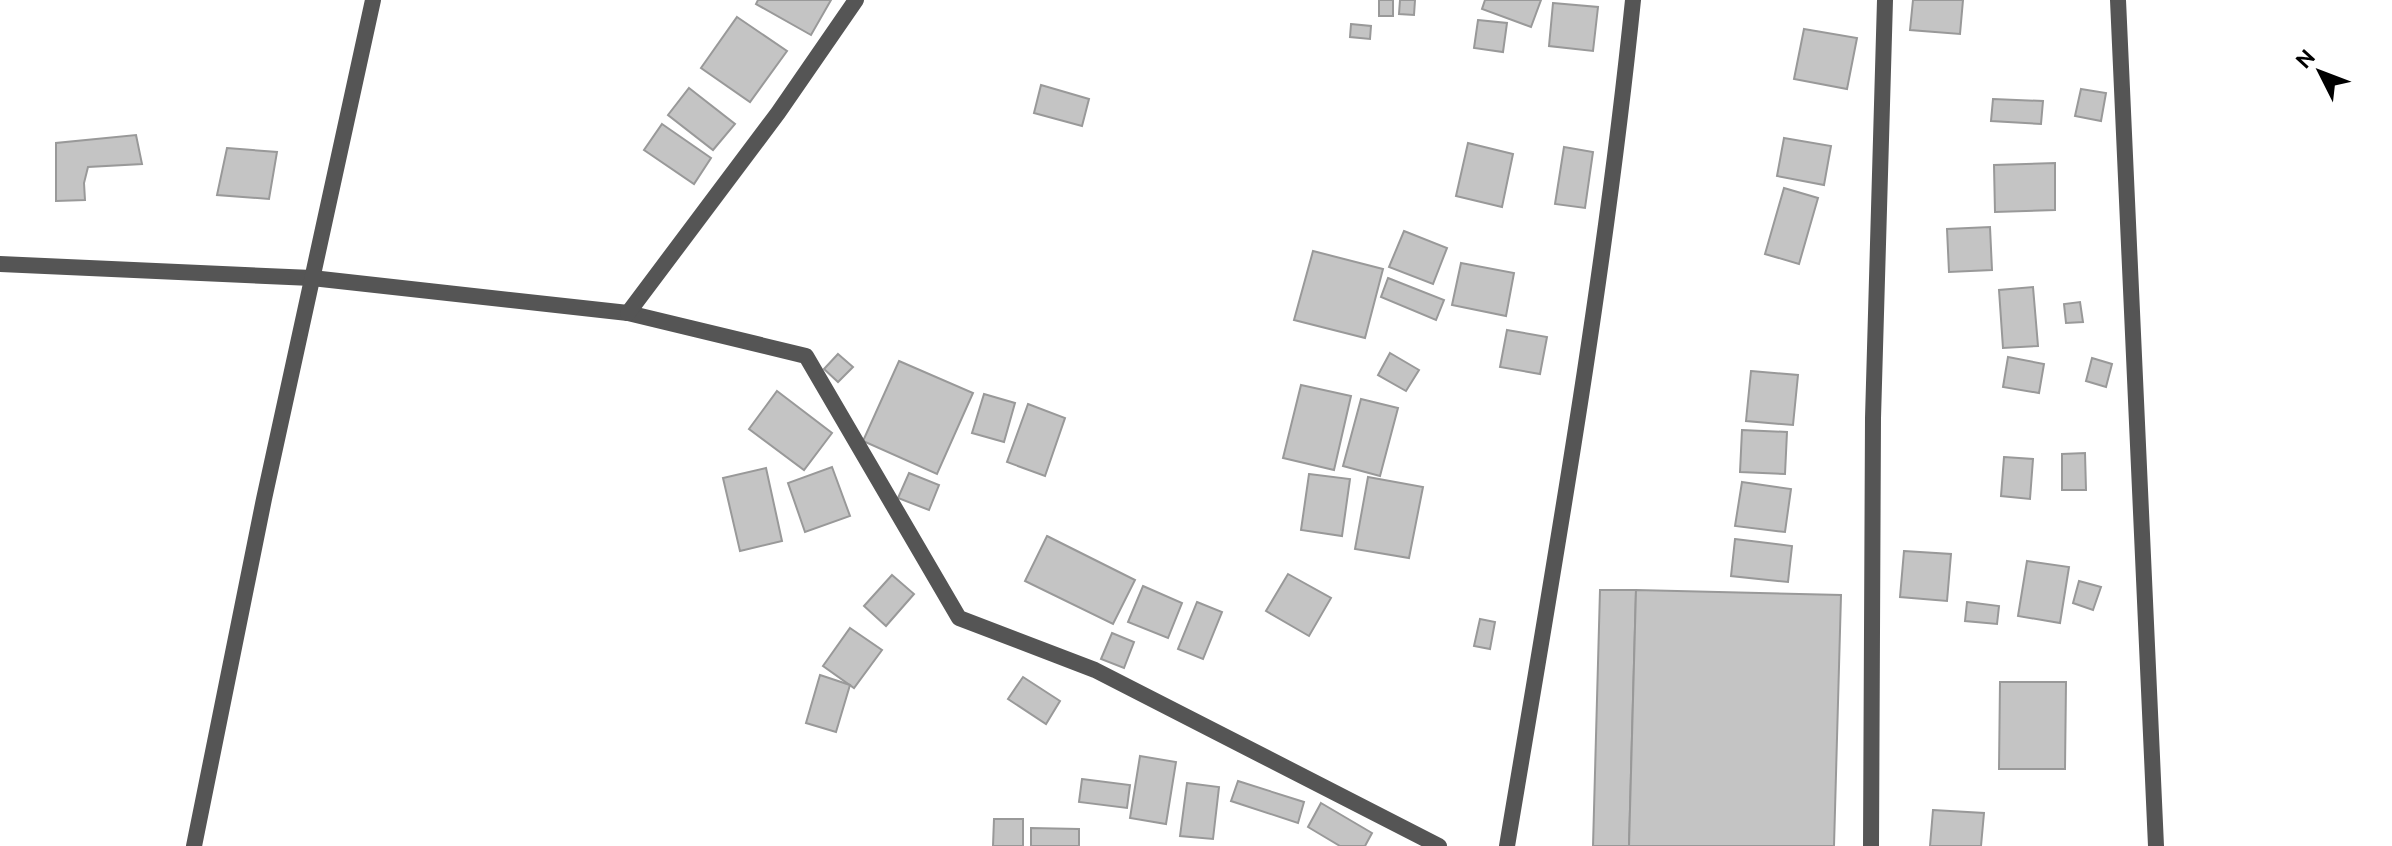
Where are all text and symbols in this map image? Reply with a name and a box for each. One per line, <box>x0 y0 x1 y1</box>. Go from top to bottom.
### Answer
north arrow <box>2280 32 2360 112</box>
text: N <box>2290 44 2320 73</box>

